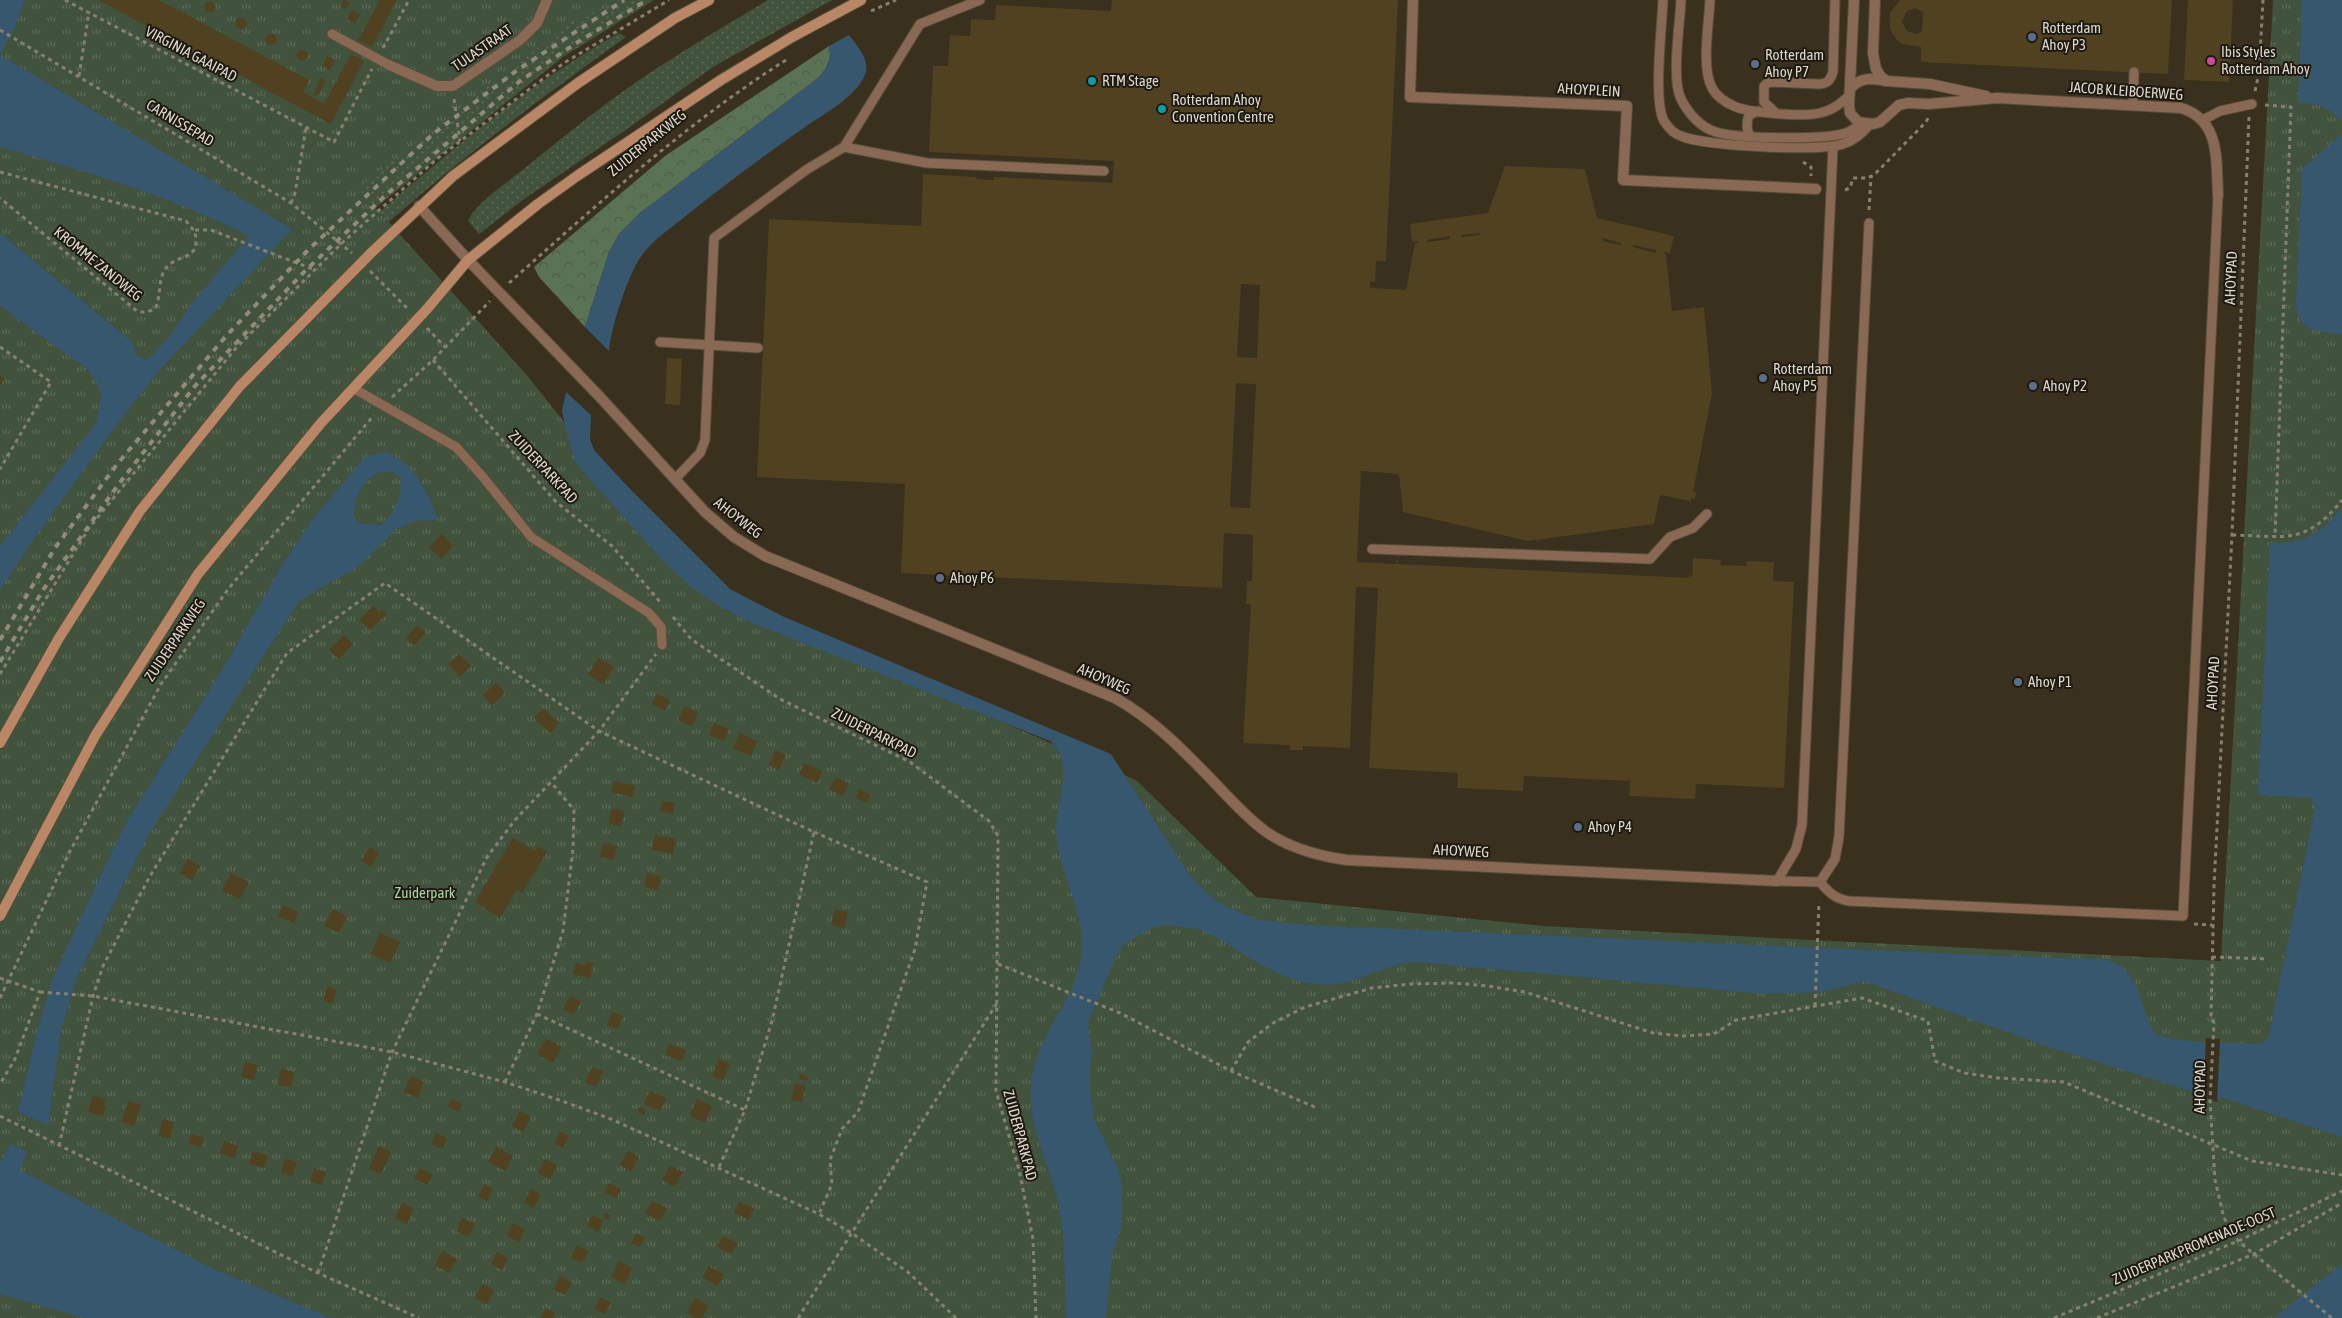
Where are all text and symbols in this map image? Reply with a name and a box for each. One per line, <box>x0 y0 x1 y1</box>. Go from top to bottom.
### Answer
place label: Rotterdam Ahoy P3 <box>2042 19 2101 53</box>
street label: TULASTRAAT <box>448 20 515 75</box>
street label: VIRGINIA GAAIPAD <box>142 22 240 85</box>
marker: Rotterdam Ahoy P3 <box>2026 31 2038 43</box>
place label: Ibis Styles Rotterdam Ahoy <box>2221 43 2310 77</box>
place label: Rotterdam Ahoy P7 <box>1765 46 1824 80</box>
marker: Ibis Styles Rotterdam Ahoy <box>2205 55 2217 67</box>
marker: Rotterdam Ahoy P7 <box>1749 58 1761 70</box>
place label: RTM Stage <box>1102 72 1159 89</box>
marker: RTM Stage <box>1086 75 1098 87</box>
street label: JACOB KLEIBOERWEG <box>2068 78 2184 103</box>
street label: AHOYPLEIN <box>1557 79 1621 100</box>
place label: Rotterdam Ahoy Convention Centre <box>1172 91 1274 125</box>
street label: CARNISSEPAD <box>143 96 217 149</box>
marker: Rotterdam Ahoy Convention Centre <box>1156 103 1168 115</box>
street label: ZUIDERPARKWEG <box>604 106 689 179</box>
street label: KROMME ZANDWEG <box>51 223 146 304</box>
street label: AHOYPAD <box>2221 251 2240 305</box>
place label: Rotterdam Ahoy P5 <box>1773 360 1832 394</box>
marker: Rotterdam Ahoy P5 <box>1757 372 1769 384</box>
place label: Ahoy P2 <box>2043 377 2087 394</box>
marker: Ahoy P2 <box>2027 380 2039 392</box>
street label: ZUIDERPARKPAD <box>505 427 581 507</box>
street label: AHOYWEG <box>711 494 766 542</box>
place label: Ahoy P6 <box>950 569 994 586</box>
marker: Ahoy P6 <box>934 572 946 584</box>
street label: ZUIDERPARKWEG <box>141 595 208 684</box>
street label: AHOYPAD <box>2203 656 2222 710</box>
street label: AHOYWEG <box>1075 659 1133 698</box>
place label: Ahoy P1 <box>2028 673 2072 690</box>
marker: Ahoy P1 <box>2012 676 2024 688</box>
street label: ZUIDERPARKPAD <box>829 704 920 761</box>
place label: Ahoy P4 <box>1588 818 1632 835</box>
marker: Ahoy P4 <box>1572 821 1584 833</box>
street label: AHOYWEG <box>1432 841 1490 860</box>
park label: Zuiderpark <box>395 884 456 901</box>
street label: AHOYPAD <box>2191 1060 2208 1114</box>
street label: ZUIDERPARKPAD <box>1000 1088 1041 1182</box>
street label: ZUIDERPARKPROMENADE-OOST <box>2110 1203 2278 1288</box>

